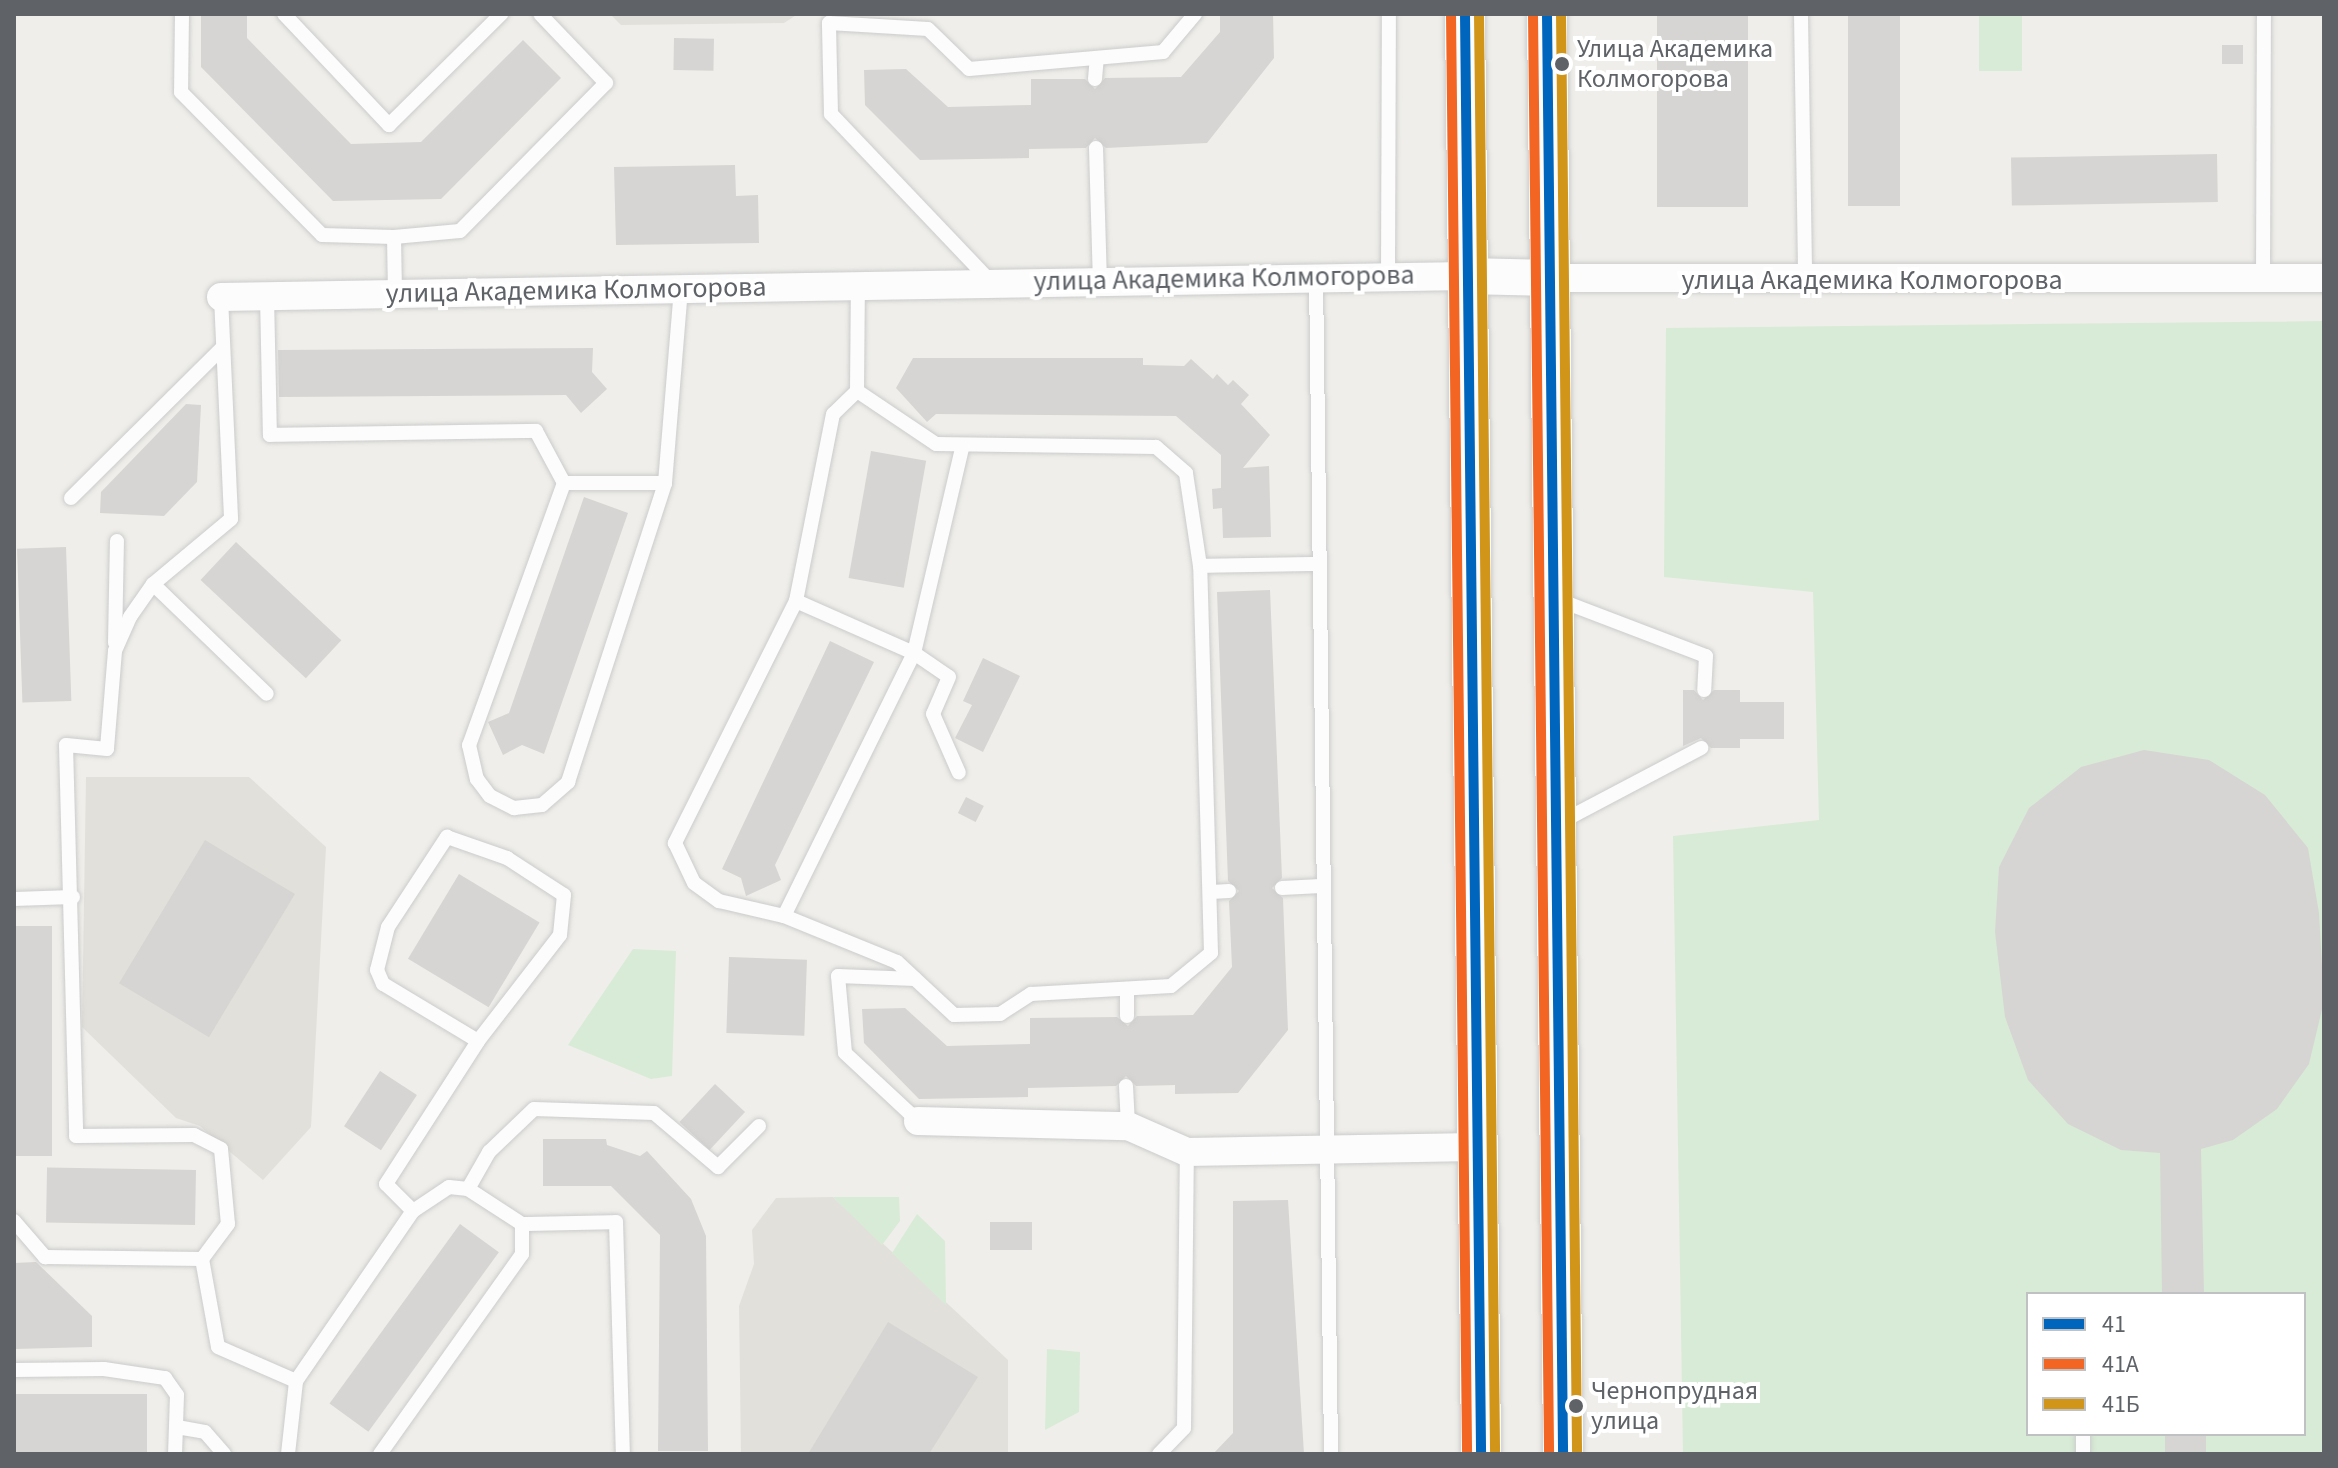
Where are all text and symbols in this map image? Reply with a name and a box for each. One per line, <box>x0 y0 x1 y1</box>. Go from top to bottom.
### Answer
place label: Улица Академика Колмогорова <box>1577 33 1773 94</box>
marker: Улица Академика Колмогорова <box>1554 56 1570 72</box>
street label: улица Академика Колмогорова <box>1033 258 1415 298</box>
street label: улица Академика Колмогорова <box>1681 263 2063 297</box>
street label: улица Академика Колмогорова <box>385 270 767 310</box>
legend <box>2026 1292 2306 1436</box>
text: 41 <box>2102 1307 2126 1342</box>
text: 41А <box>2102 1347 2139 1382</box>
place label: Чернопрудная улица <box>1591 1375 1758 1436</box>
text: 41Б <box>2102 1387 2140 1422</box>
marker: Чернопрудная улица <box>1568 1398 1584 1414</box>

